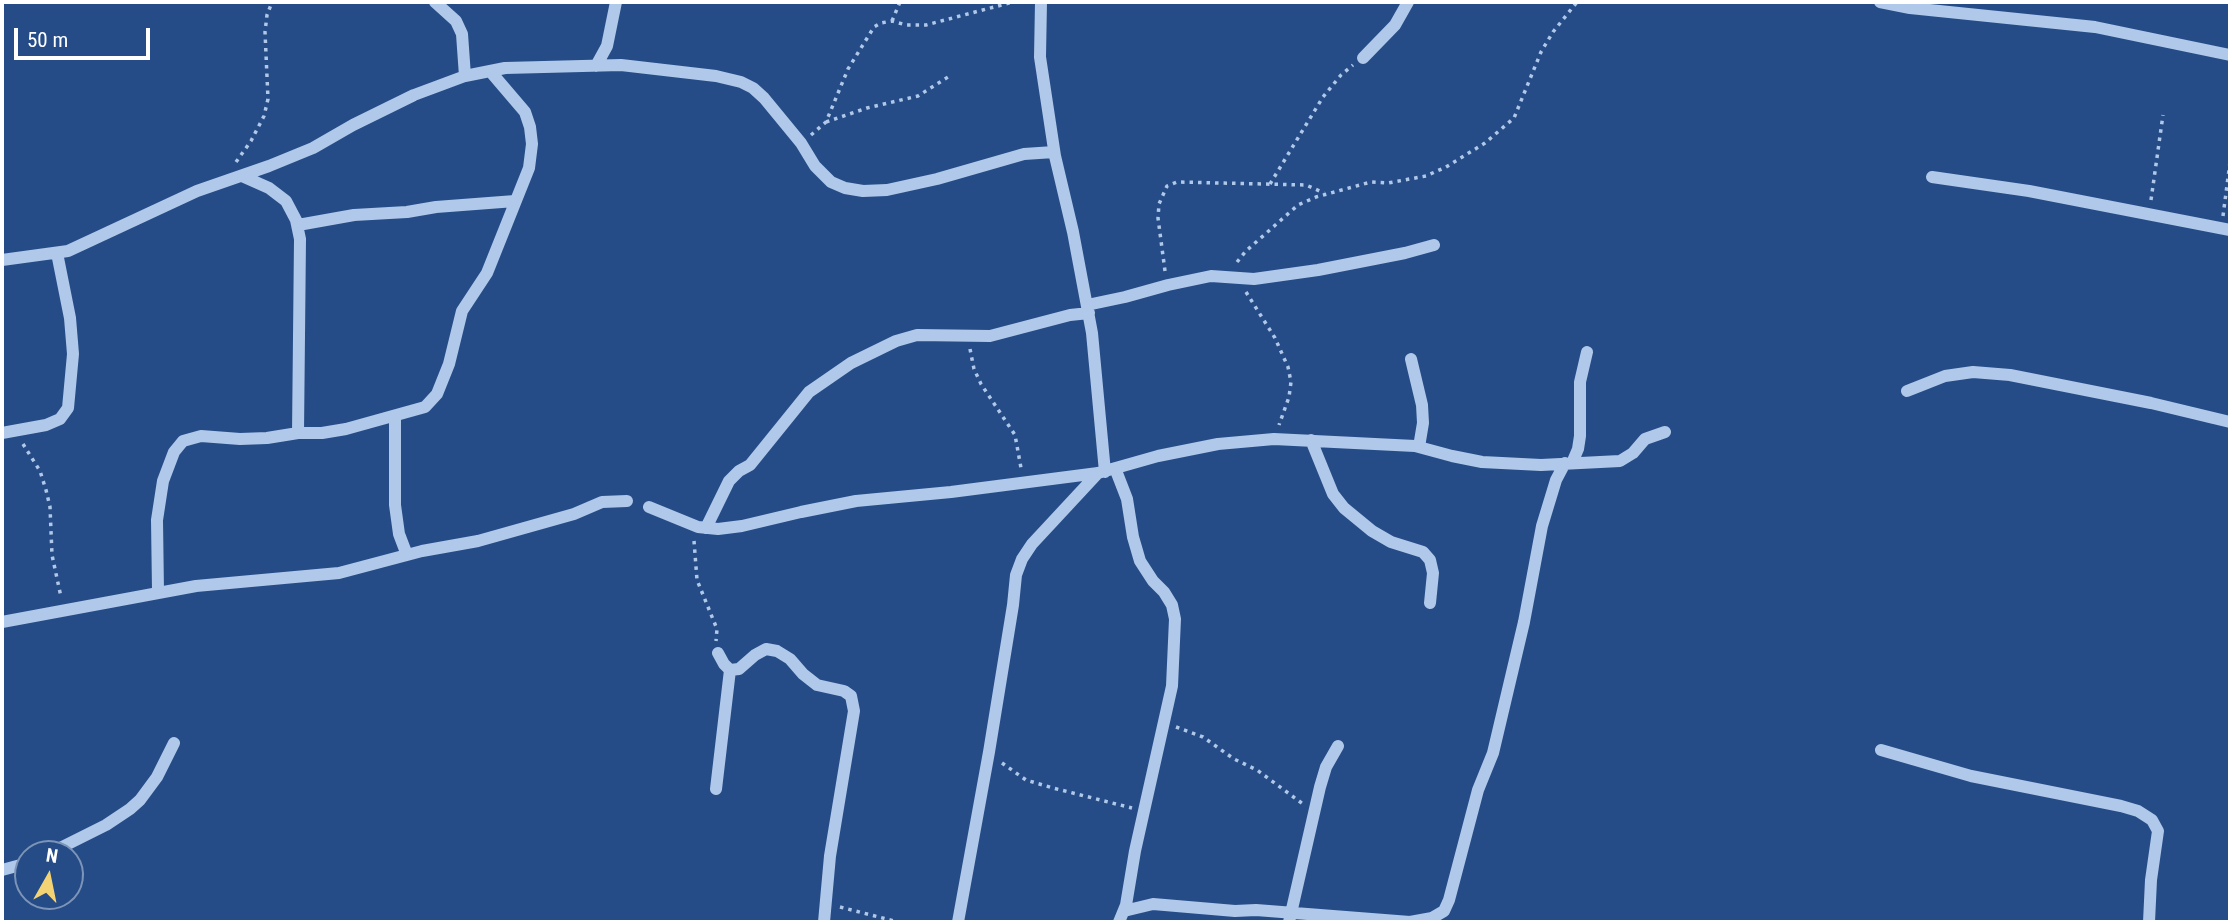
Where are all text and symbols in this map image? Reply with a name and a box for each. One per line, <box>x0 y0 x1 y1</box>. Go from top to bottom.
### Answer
scale bar <box>18 14 154 58</box>
text: 50 m <box>27 28 68 52</box>
north arrow <box>14 840 84 910</box>
text: N <box>44 843 60 868</box>

